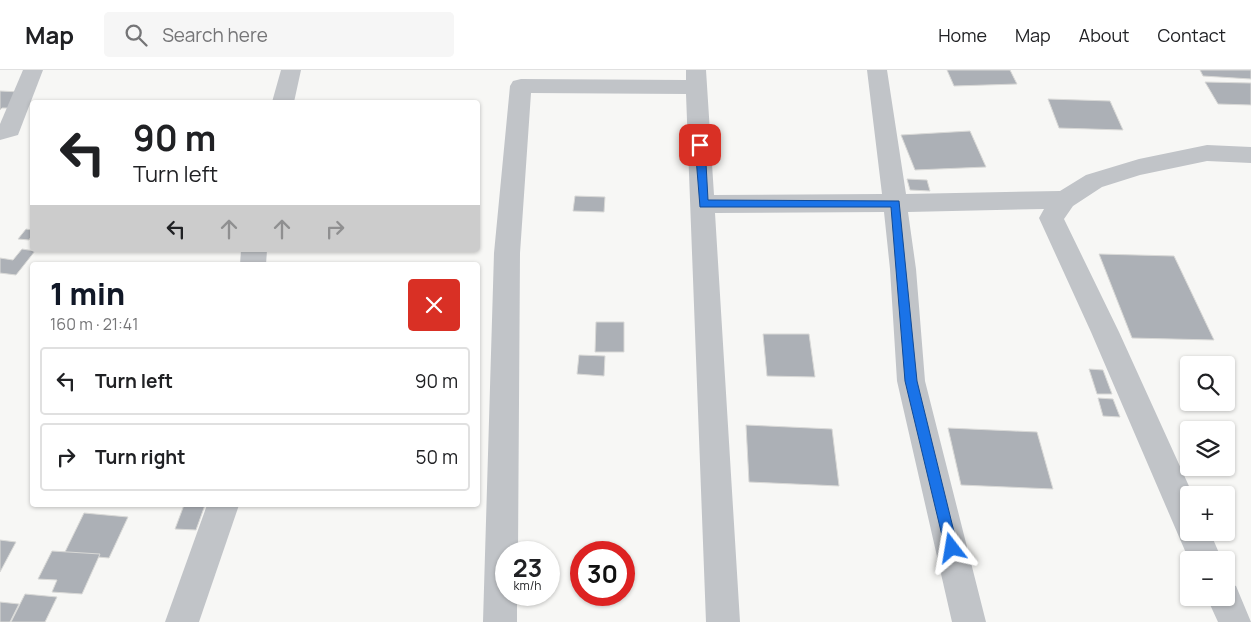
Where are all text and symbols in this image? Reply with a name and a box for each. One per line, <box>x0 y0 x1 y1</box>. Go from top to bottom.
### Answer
search box <box>104 12 454 57</box>
text: Map <box>25 18 74 51</box>
icon: search <box>122 21 150 49</box>
text: Search here <box>162 22 268 48</box>
text: Home <box>938 23 987 47</box>
text: Map <box>1015 23 1051 47</box>
text: About <box>1079 23 1129 47</box>
text: Contact <box>1157 23 1226 47</box>
text: 90 m <box>133 114 216 162</box>
icon: left <box>50 120 115 185</box>
pin <box>679 124 721 166</box>
icon: arrive <box>686 131 714 159</box>
text: Turn left <box>133 159 218 189</box>
icon: left <box>162 215 190 243</box>
icon: ahead <box>215 215 243 243</box>
icon: ahead <box>268 215 296 243</box>
icon: right <box>321 215 349 243</box>
text: 1 min <box>50 273 125 314</box>
button: close <box>408 279 460 331</box>
text: 160 m · 21:41 <box>50 313 139 335</box>
map controls <box>1180 356 1235 606</box>
button: search <box>1180 356 1235 411</box>
icon: left <box>52 367 80 395</box>
text: Turn left <box>95 368 173 394</box>
text: 90 m <box>415 368 458 394</box>
button: layers <box>1180 421 1235 476</box>
icon: right <box>52 443 80 471</box>
text: Turn right <box>95 444 185 470</box>
text: 50 m <box>416 444 458 470</box>
button: + <box>1180 486 1235 541</box>
position arrow <box>925 521 977 573</box>
speed limit sign: 30 <box>570 541 635 606</box>
text: 23 <box>513 550 542 585</box>
button: − <box>1180 551 1235 606</box>
text: km/h <box>514 577 541 594</box>

